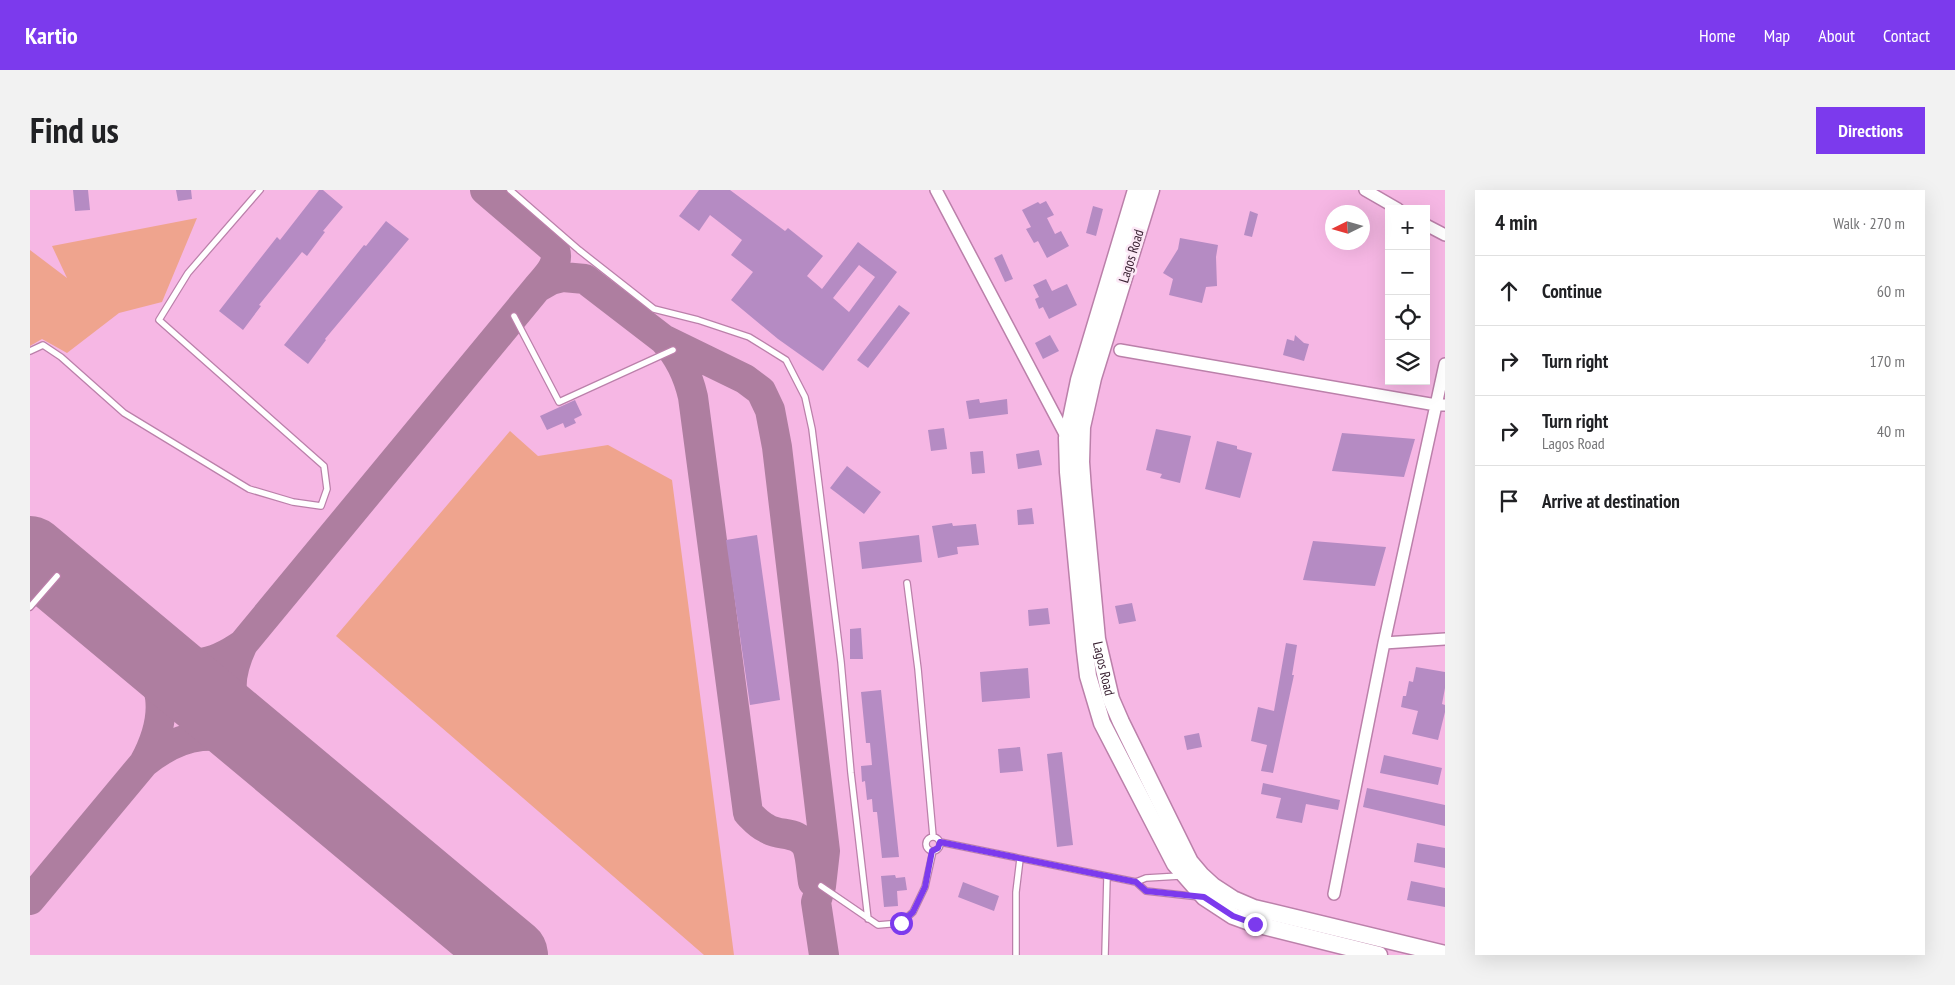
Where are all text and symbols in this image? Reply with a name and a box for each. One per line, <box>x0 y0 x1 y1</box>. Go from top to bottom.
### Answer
text: Kartio <box>25 20 78 51</box>
text: Home <box>1699 24 1736 47</box>
text: Map <box>1764 24 1790 47</box>
text: About <box>1818 24 1855 47</box>
text: Contact <box>1883 24 1930 47</box>
text: Find us <box>30 107 119 153</box>
button: Directions <box>1816 107 1925 154</box>
north arrow <box>1325 205 1370 250</box>
map controls <box>1385 205 1430 385</box>
button: + <box>1385 205 1430 250</box>
text: 4 min <box>1495 209 1537 236</box>
text: Walk · 270 m <box>1833 213 1905 233</box>
street label: Lagos Road <box>1114 227 1148 285</box>
button: − <box>1385 250 1430 295</box>
icon: ahead <box>1495 277 1523 305</box>
text: Continue <box>1542 279 1602 303</box>
text: 60 m <box>1877 281 1905 301</box>
button: locate <box>1385 295 1430 340</box>
button: layers <box>1385 340 1430 385</box>
icon: right <box>1495 347 1523 375</box>
text: Turn right <box>1542 349 1608 373</box>
text: 170 m <box>1870 351 1905 371</box>
text: Turn right <box>1542 409 1608 433</box>
icon: right <box>1495 417 1523 445</box>
text: 40 m <box>1877 421 1905 441</box>
text: Lagos Road <box>1542 433 1605 453</box>
icon: arrive <box>1495 487 1523 515</box>
text: Arrive at destination <box>1542 489 1680 513</box>
street label: Lagos Road <box>1089 640 1119 697</box>
route start <box>890 912 913 935</box>
route end <box>1244 913 1267 936</box>

